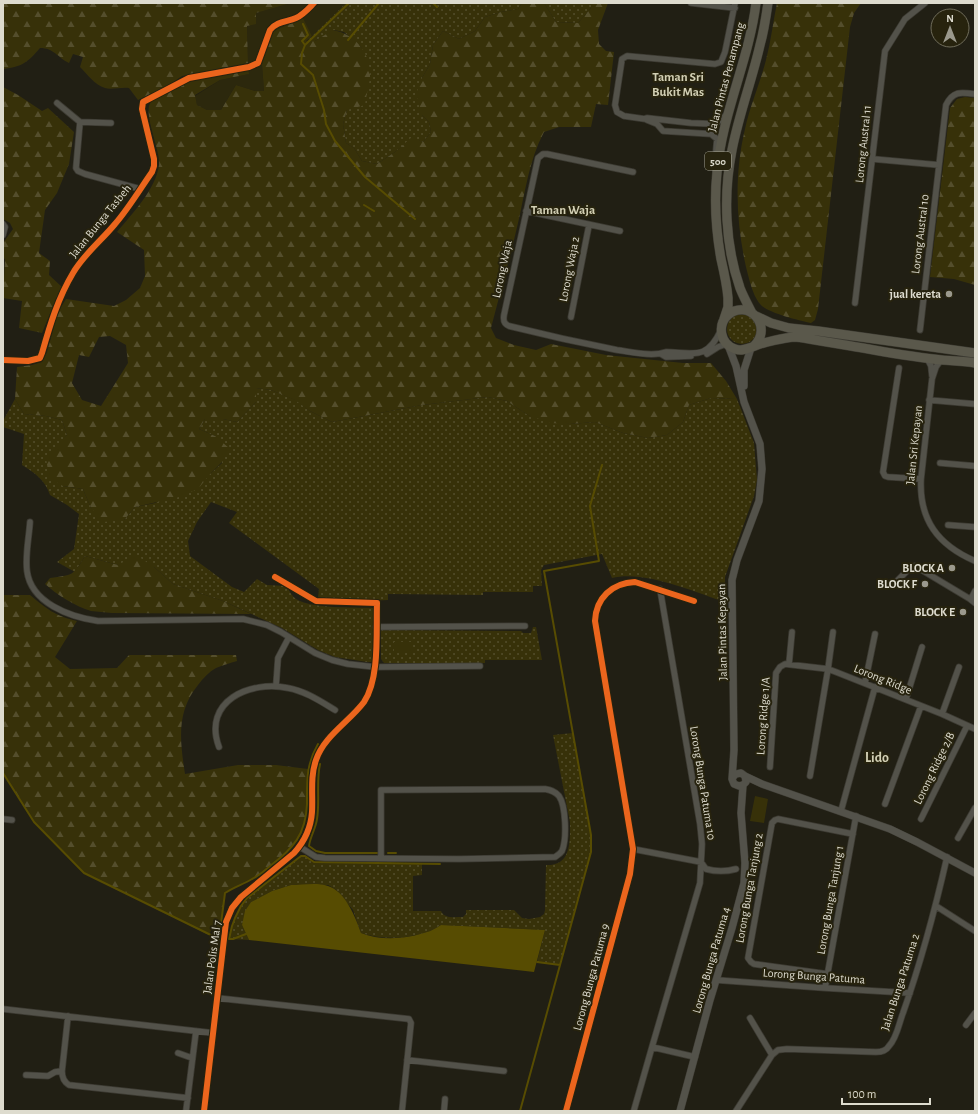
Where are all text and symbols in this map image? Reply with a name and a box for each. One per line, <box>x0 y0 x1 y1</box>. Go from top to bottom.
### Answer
north arrow <box>930 8 970 48</box>
text: N <box>946 13 954 24</box>
street label: Jalan Pintas Penampang <box>706 21 746 133</box>
district label: Taman Sri Bukit Mas <box>652 71 704 99</box>
street label: Lorong Austral 11 <box>853 105 873 183</box>
road number: 500 <box>705 152 731 170</box>
street label: Jalan Bunga Tasbeh <box>67 182 133 260</box>
street label: Lorong Austral 10 <box>909 194 931 274</box>
district label: Taman Waja <box>531 204 595 217</box>
street label: Lorong Waja 2 <box>557 235 582 303</box>
street label: Lorong Waja <box>490 239 515 299</box>
place label: jual kereta <box>889 288 941 301</box>
marker: jual kereta <box>944 289 954 299</box>
street label: Jalan Sri Kepayan <box>904 405 925 485</box>
place label: BLOCK A <box>902 562 945 574</box>
marker: BLOCK A <box>947 563 957 573</box>
place label: BLOCK F <box>877 578 918 590</box>
marker: BLOCK F <box>920 579 930 589</box>
street label: Jalan Pintas Kepayan <box>715 584 730 680</box>
place label: BLOCK E <box>914 606 955 618</box>
marker: BLOCK E <box>958 607 968 617</box>
street label: Lorong Ridge <box>852 662 914 696</box>
street label: Lorong Ridge 1/A <box>754 677 772 755</box>
street label: Lorong Bunga Patuma 10 <box>688 725 718 841</box>
street label: Lorong Ridge 2/B <box>911 730 957 806</box>
district label: Lido <box>865 751 889 765</box>
street label: Lorong Bunga Tanjung 2 <box>733 832 766 944</box>
street label: Lorong Bunga Tanjung 1 <box>815 845 846 955</box>
street label: Lorong Bunga Patuma 4 <box>690 905 732 1015</box>
street label: Jalan Polis Mal 7 <box>201 919 223 995</box>
street label: Lorong Bunga Patuma 9 <box>571 922 611 1032</box>
street label: Jalan Bunga Patuma 2 <box>879 931 922 1032</box>
street label: Lorong Bunga Patuma <box>762 966 866 986</box>
scale bar <box>842 1080 930 1106</box>
text: 100 m <box>848 1088 876 1100</box>

